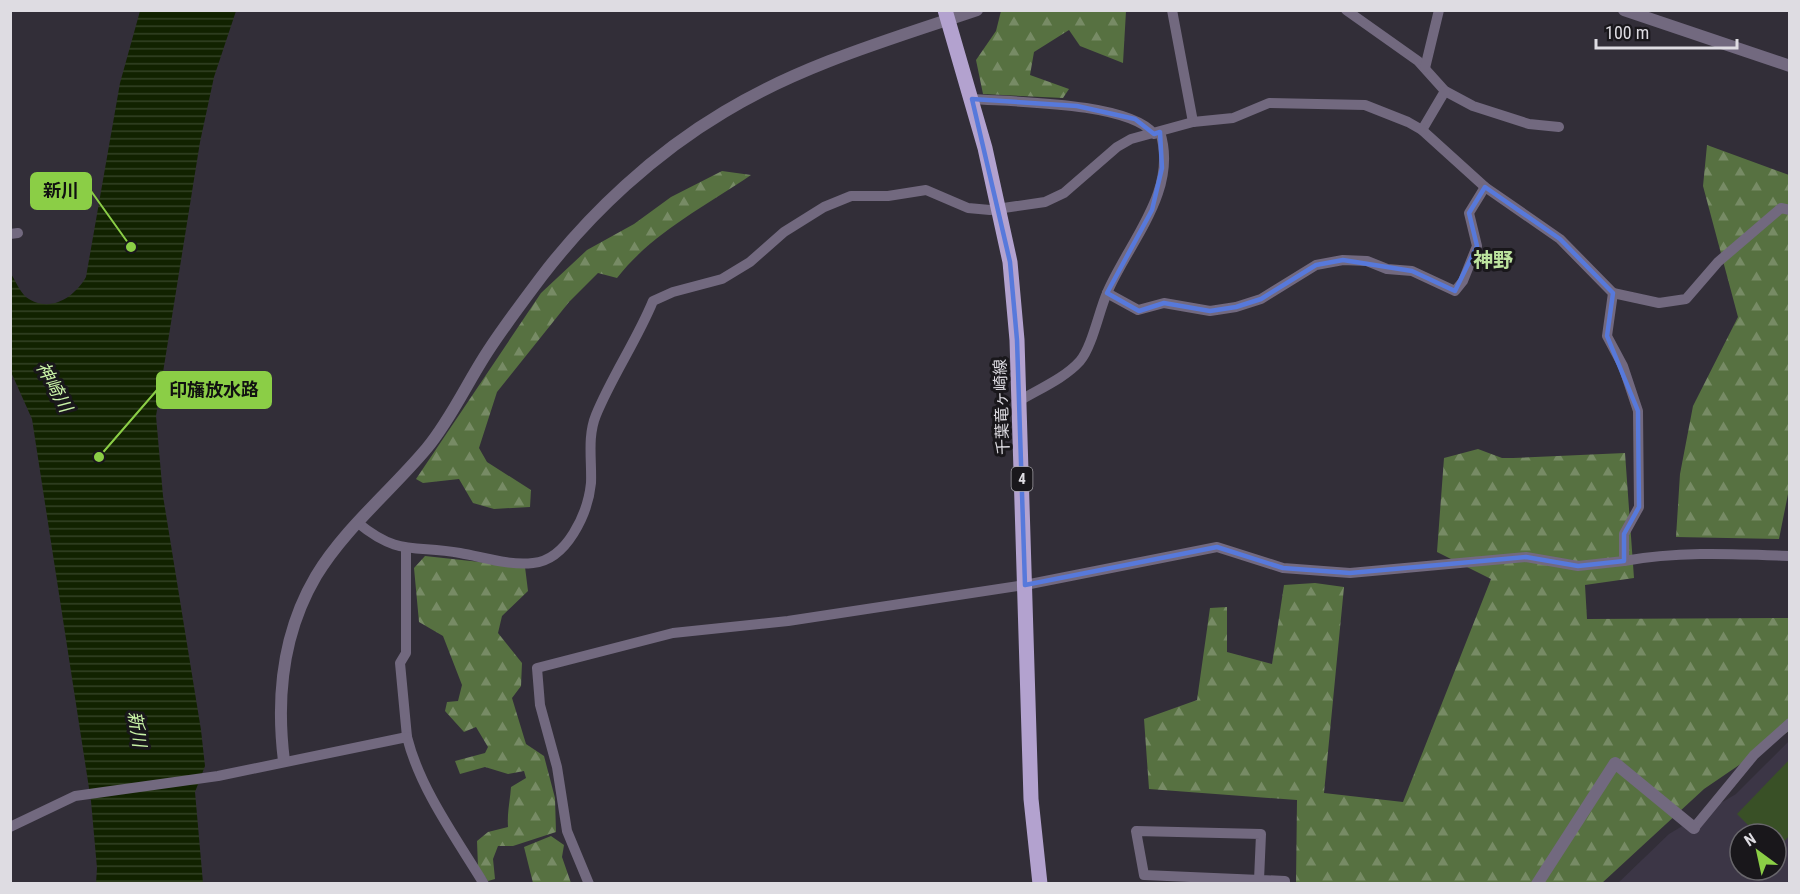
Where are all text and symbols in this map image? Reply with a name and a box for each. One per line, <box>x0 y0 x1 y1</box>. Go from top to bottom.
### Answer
scale bar <box>1596 12 1737 50</box>
text: 100 m <box>1605 22 1649 43</box>
callout: 新川 <box>31 173 91 209</box>
text: 新川 <box>43 180 79 201</box>
district label: 神野 <box>1473 248 1513 272</box>
water label: 神崎川 <box>32 358 78 417</box>
street label: 千葉竜ヶ崎線 <box>990 359 1013 455</box>
callout: 印旛放水路 <box>157 372 271 408</box>
text: 印旛放水路 <box>169 379 259 400</box>
road number: 4 <box>1012 467 1032 491</box>
water label: 新川 <box>124 710 151 750</box>
north arrow <box>1728 822 1788 882</box>
text: N <box>1741 829 1759 850</box>

